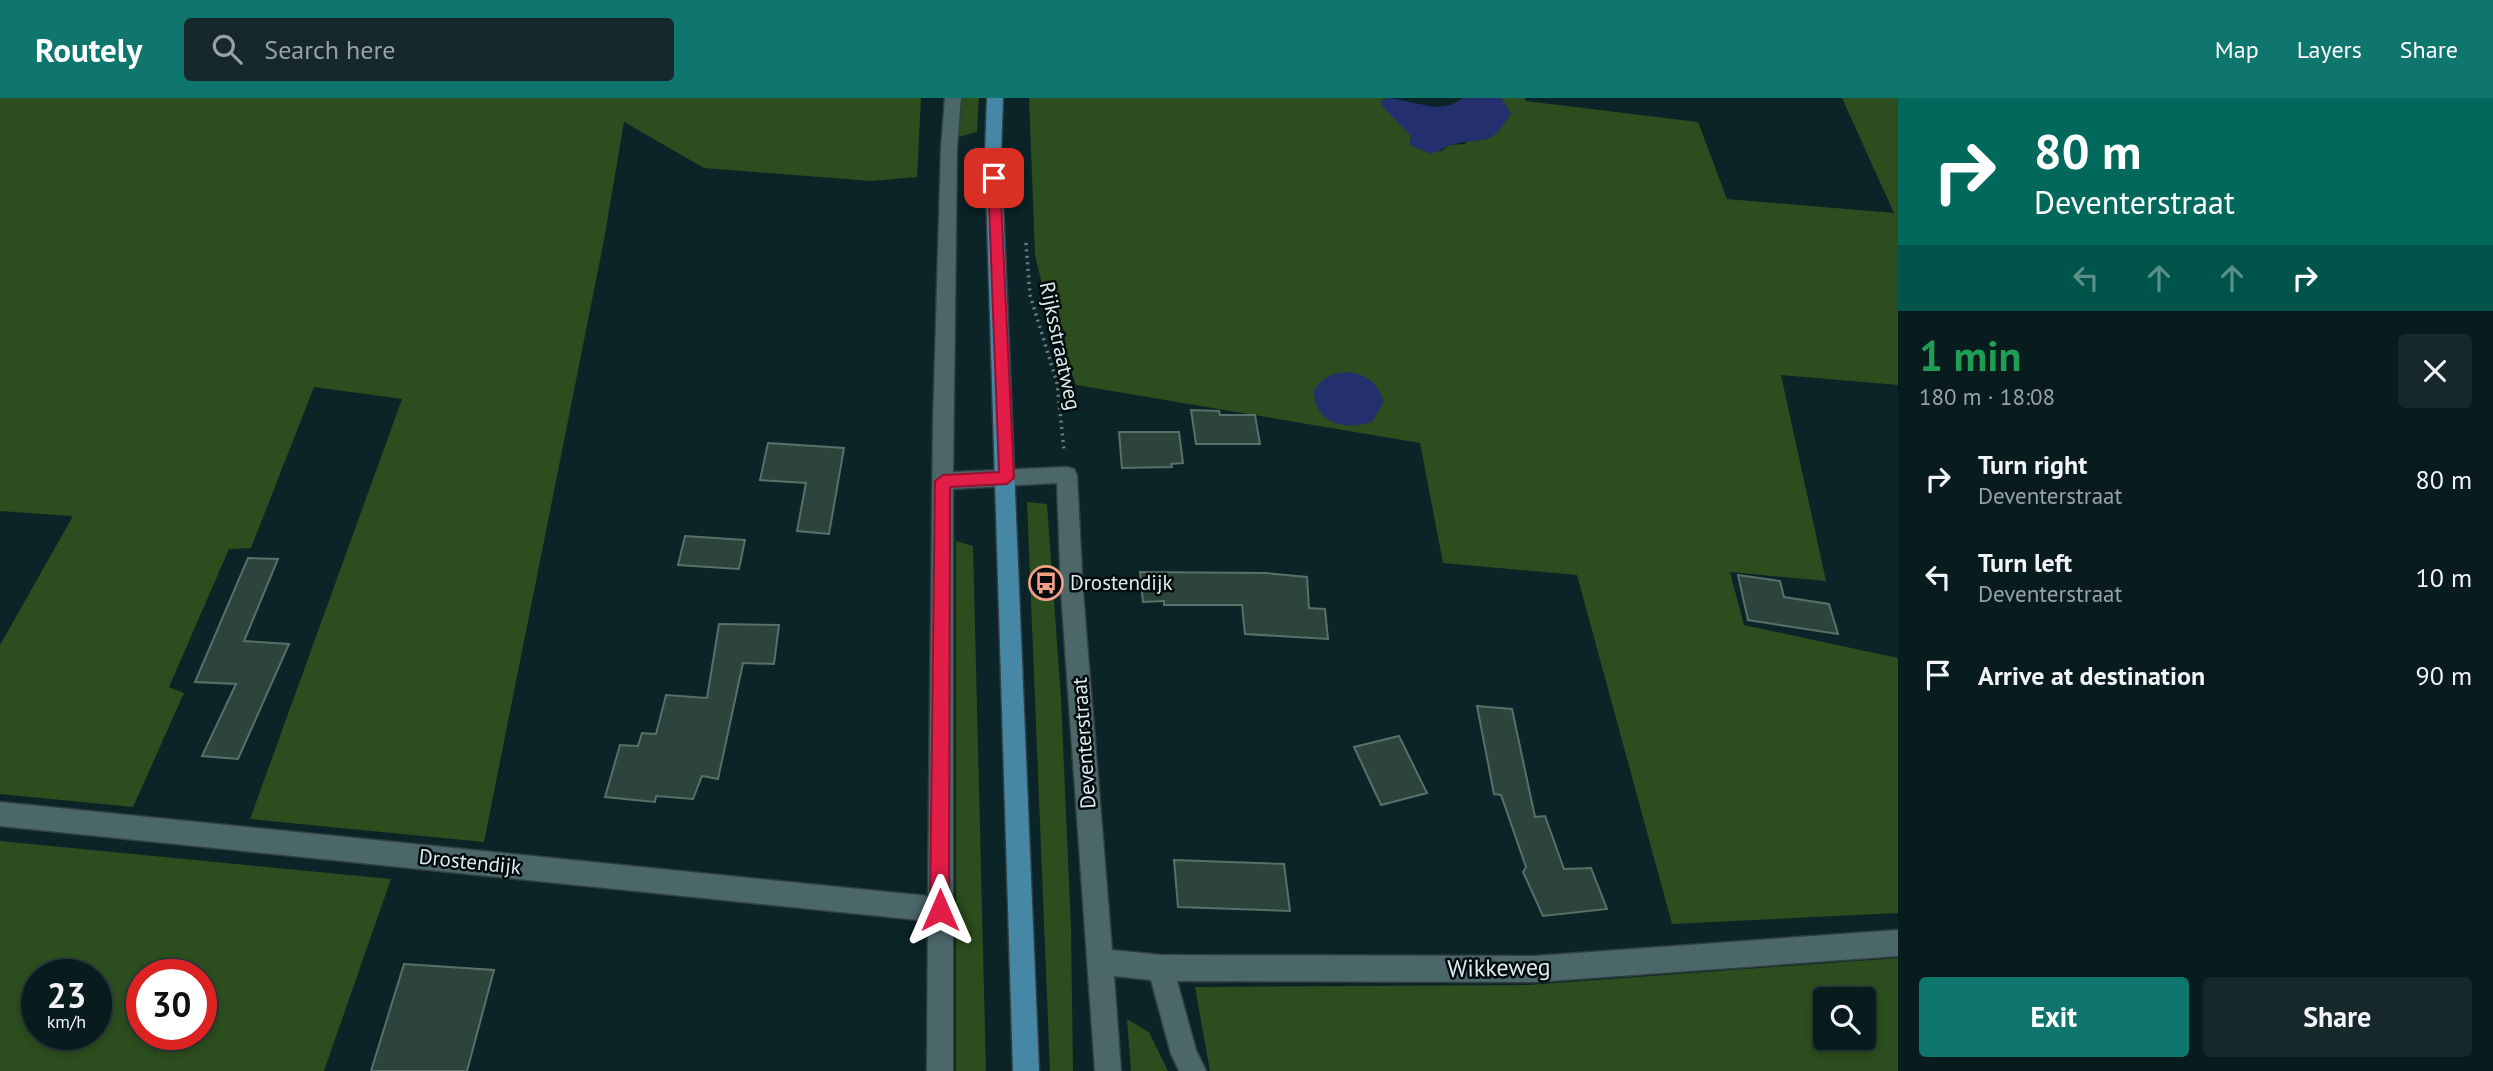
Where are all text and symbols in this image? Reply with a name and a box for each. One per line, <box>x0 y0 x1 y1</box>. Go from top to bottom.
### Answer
search box <box>184 18 674 81</box>
text: Routely <box>35 28 142 71</box>
icon: search <box>208 30 246 68</box>
text: Search here <box>264 33 395 66</box>
text: Map <box>2215 34 2259 65</box>
text: Layers <box>2297 34 2362 65</box>
text: Share <box>2400 34 2458 65</box>
text: 80 m <box>2034 119 2141 183</box>
icon: right <box>1919 126 2010 217</box>
pin <box>964 148 1024 208</box>
icon: arrive <box>975 159 1013 197</box>
text: Deventerstraat <box>2034 181 2235 223</box>
icon: left <box>2067 259 2105 297</box>
icon: ahead <box>2140 259 2178 297</box>
icon: ahead <box>2213 259 2251 297</box>
icon: right <box>2286 259 2324 297</box>
street label: Rijksstraatweg <box>1034 279 1087 413</box>
text: 1 min <box>1919 328 2021 383</box>
button: close <box>2398 334 2472 408</box>
text: 180 m · 18:08 <box>1919 382 2055 411</box>
text: Turn right <box>1978 448 2087 481</box>
icon: right <box>1919 460 1957 498</box>
text: 80 m <box>2416 463 2472 496</box>
text: Deventerstraat <box>1978 481 2122 510</box>
text: Turn left <box>1978 546 2072 579</box>
icon: left <box>1919 558 1957 596</box>
text: 10 m <box>2416 561 2472 594</box>
bus stop icon: Drostendijk <box>1027 564 1065 602</box>
place label: Drostendijk <box>1070 569 1173 596</box>
text: Deventerstraat <box>1978 579 2122 608</box>
icon: arrive <box>1919 656 1957 694</box>
text: Arrive at destination <box>1978 659 2205 692</box>
text: 90 m <box>2416 659 2472 692</box>
street label: Deventerstraat <box>1065 676 1102 810</box>
street label: Drostendijk <box>418 843 522 880</box>
position arrow <box>903 873 977 947</box>
street label: Wikkeweg <box>1447 951 1551 984</box>
speed limit sign: 30 <box>126 959 217 1050</box>
text: 23 <box>47 972 86 1018</box>
button: Exit <box>1919 977 2189 1057</box>
button: Share <box>2203 977 2472 1057</box>
map controls <box>1813 987 1876 1050</box>
button: search <box>1813 987 1876 1050</box>
text: km/h <box>47 1010 86 1033</box>

